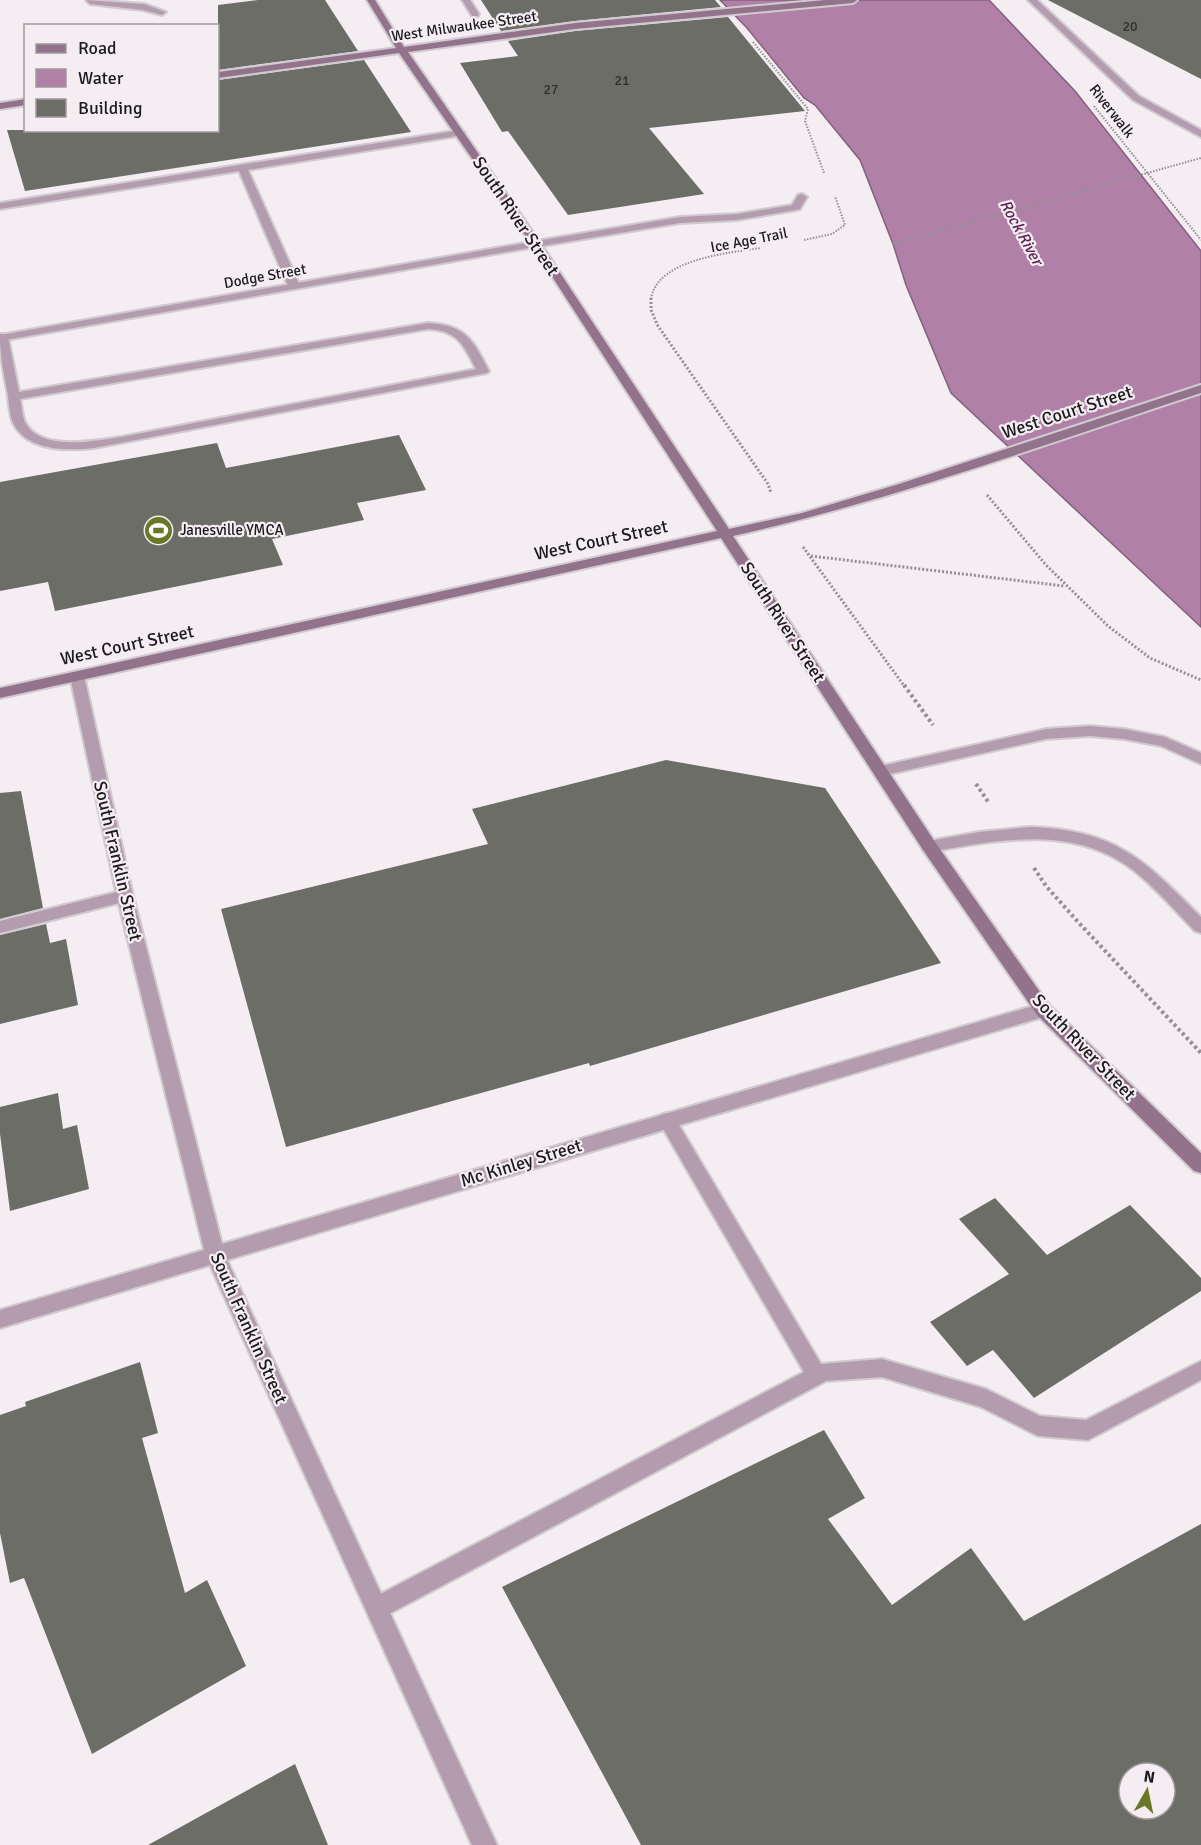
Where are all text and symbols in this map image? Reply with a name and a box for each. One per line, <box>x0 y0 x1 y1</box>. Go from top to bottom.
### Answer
street label: West Milwaukee Street <box>390 7 538 45</box>
house number: 20 <box>1122 18 1138 35</box>
legend <box>24 24 219 132</box>
text: Road <box>78 37 117 59</box>
text: Water <box>78 67 124 89</box>
house number: 21 <box>614 72 630 89</box>
house number: 27 <box>543 81 559 98</box>
street label: Riverwalk <box>1085 81 1139 142</box>
text: Building <box>78 97 142 119</box>
street label: South River Street <box>468 152 564 280</box>
water label: Rock River <box>995 196 1048 270</box>
street label: Ice Age Trail <box>709 224 789 256</box>
street label: Dodge Street <box>222 260 308 292</box>
street label: West Court Street <box>999 381 1135 443</box>
sports icon: Janesville YMCA <box>143 514 175 546</box>
street label: West Court Street <box>532 515 670 565</box>
place label: Janesville YMCA <box>180 521 284 539</box>
street label: South River Street <box>736 558 830 686</box>
street label: West Court Street <box>58 620 196 670</box>
street label: South Franklin Street <box>89 779 147 943</box>
street label: South River Street <box>1028 989 1140 1105</box>
street label: Mc Kinley Street <box>458 1134 584 1192</box>
street label: South Franklin Street <box>206 1249 292 1407</box>
north arrow <box>1117 1761 1177 1821</box>
text: N <box>1142 1766 1156 1788</box>

